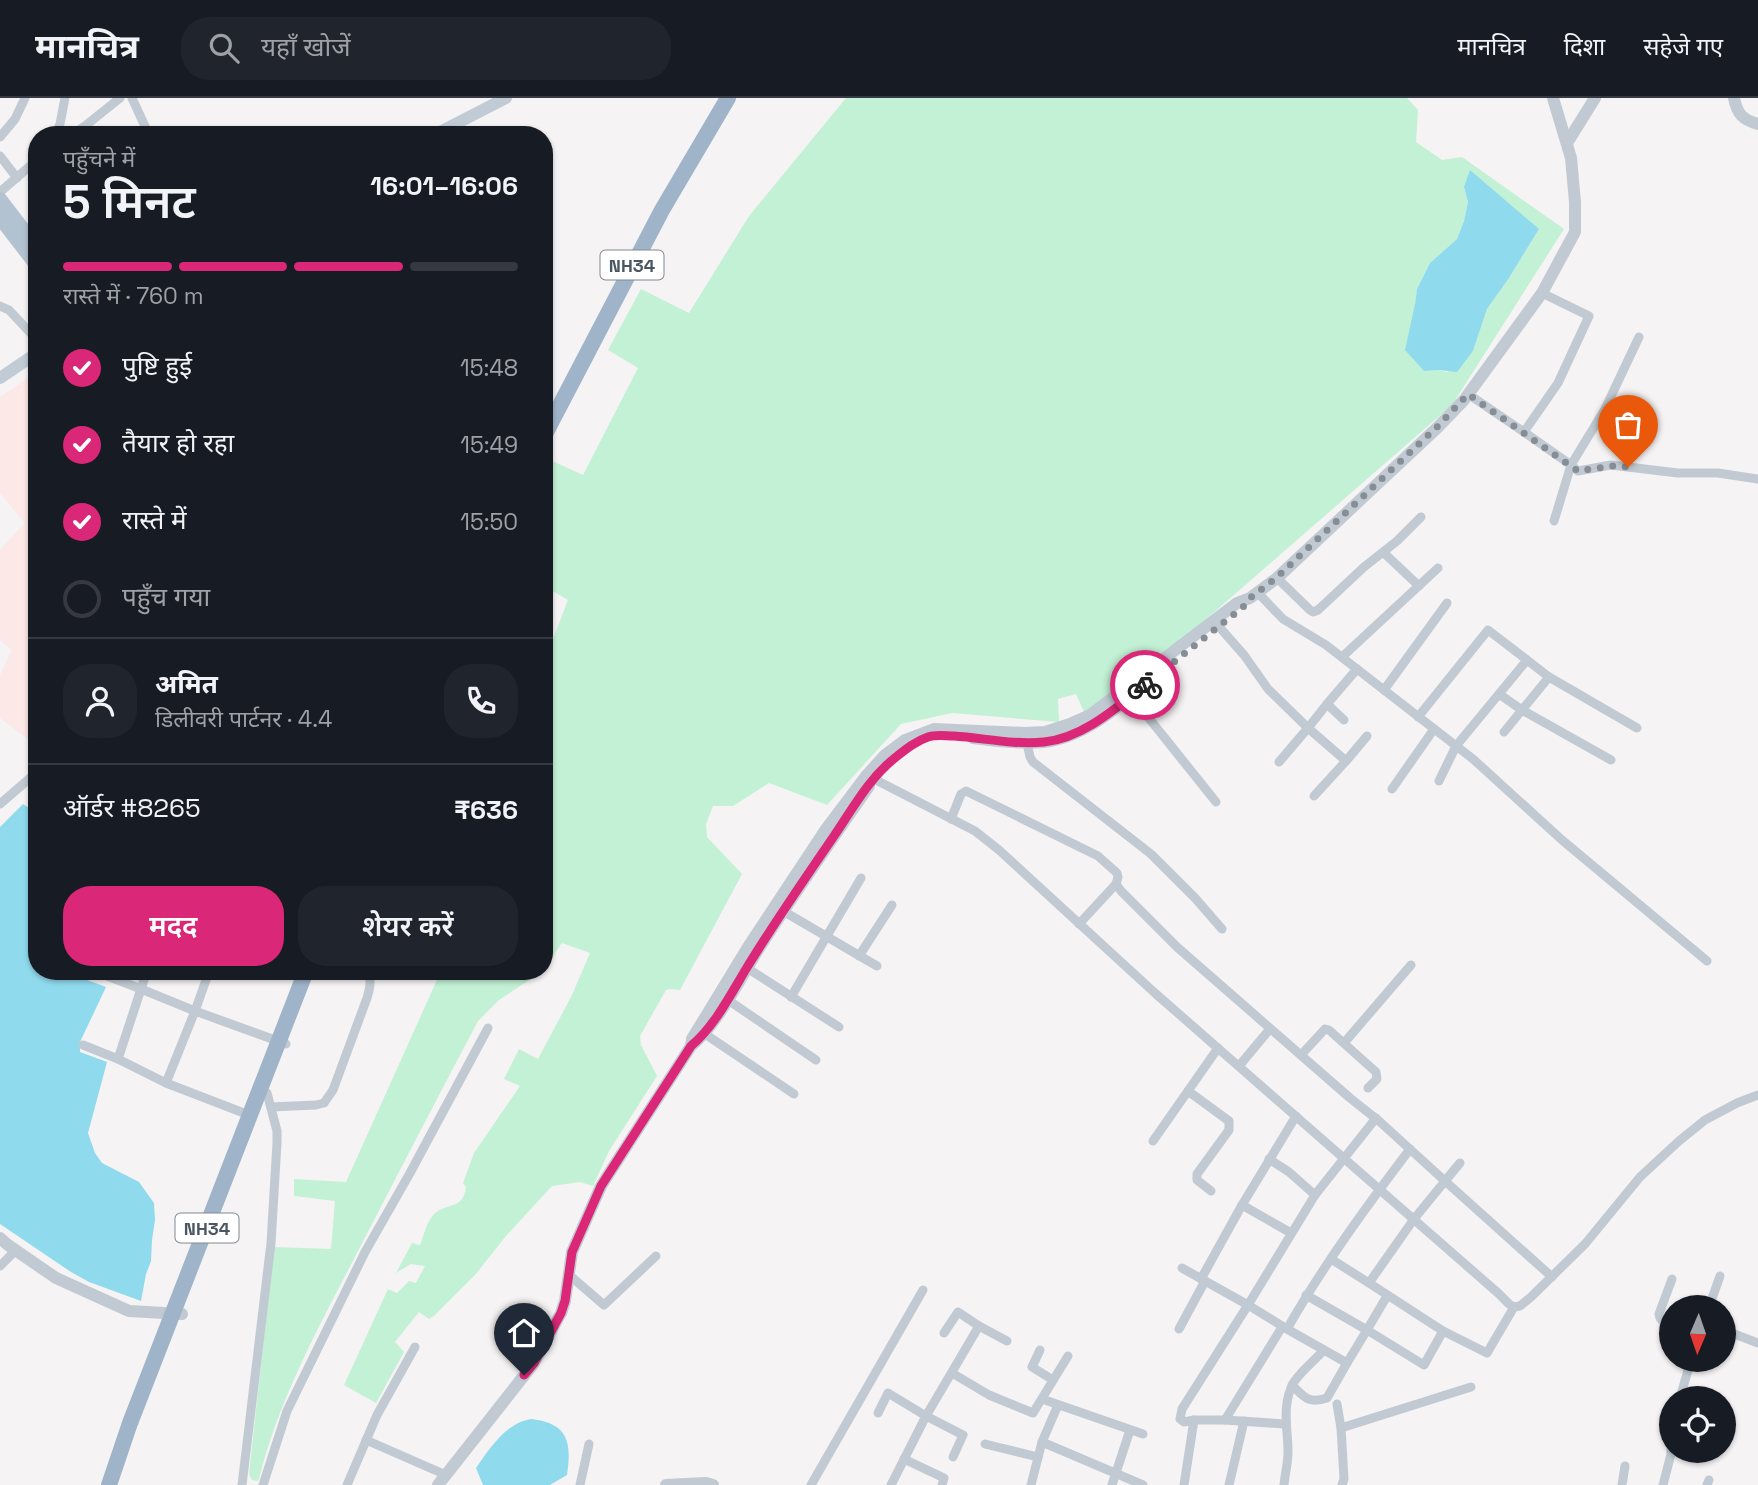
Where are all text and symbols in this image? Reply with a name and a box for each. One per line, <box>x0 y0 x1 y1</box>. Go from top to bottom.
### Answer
search box <box>181 17 671 80</box>
text: मानचित्र <box>35 26 139 68</box>
icon: search <box>205 29 243 67</box>
text: यहाँ खोजें <box>261 30 351 64</box>
text: मानचित्र <box>1457 31 1526 62</box>
text: दिशा <box>1564 31 1605 62</box>
text: सहेजे गए <box>1643 31 1723 62</box>
text: पहुँचने में <box>63 144 135 174</box>
text: 16:01–16:06 <box>370 169 518 203</box>
text: 5 मिनट <box>63 173 196 231</box>
road number: NH34 <box>600 250 664 280</box>
text: रास्ते में · 760 m <box>63 281 204 311</box>
icon: check <box>63 349 101 387</box>
text: पुष्टि हुई <box>122 349 192 383</box>
text: 15:48 <box>460 353 518 383</box>
pin <box>1598 395 1658 467</box>
icon: bag <box>1609 406 1647 444</box>
icon: check <box>63 426 101 464</box>
text: तैयार हो रहा <box>122 426 234 460</box>
text: 15:49 <box>460 430 518 460</box>
icon: check <box>63 503 101 541</box>
text: रास्ते में <box>122 503 187 537</box>
text: 15:50 <box>460 507 518 537</box>
text: पहुँच गया <box>122 580 210 614</box>
courier <box>1110 650 1180 720</box>
button: person <box>63 664 137 738</box>
button: phone <box>444 664 518 738</box>
icon: bike <box>1126 666 1164 704</box>
text: अमित <box>155 667 218 701</box>
text: डिलीवरी पार्टनर · 4.4 <box>155 704 332 734</box>
text: ऑर्डर #8265 <box>63 791 201 825</box>
text: ₹636 <box>454 793 518 827</box>
button: मदद <box>63 886 284 966</box>
button: शेयर करें <box>298 886 518 966</box>
road number: NH34 <box>176 1213 238 1242</box>
north arrow <box>1659 1295 1736 1372</box>
map controls <box>1659 1295 1736 1463</box>
pin <box>494 1303 554 1375</box>
icon: home <box>505 1314 543 1352</box>
button: locate <box>1659 1386 1736 1463</box>

